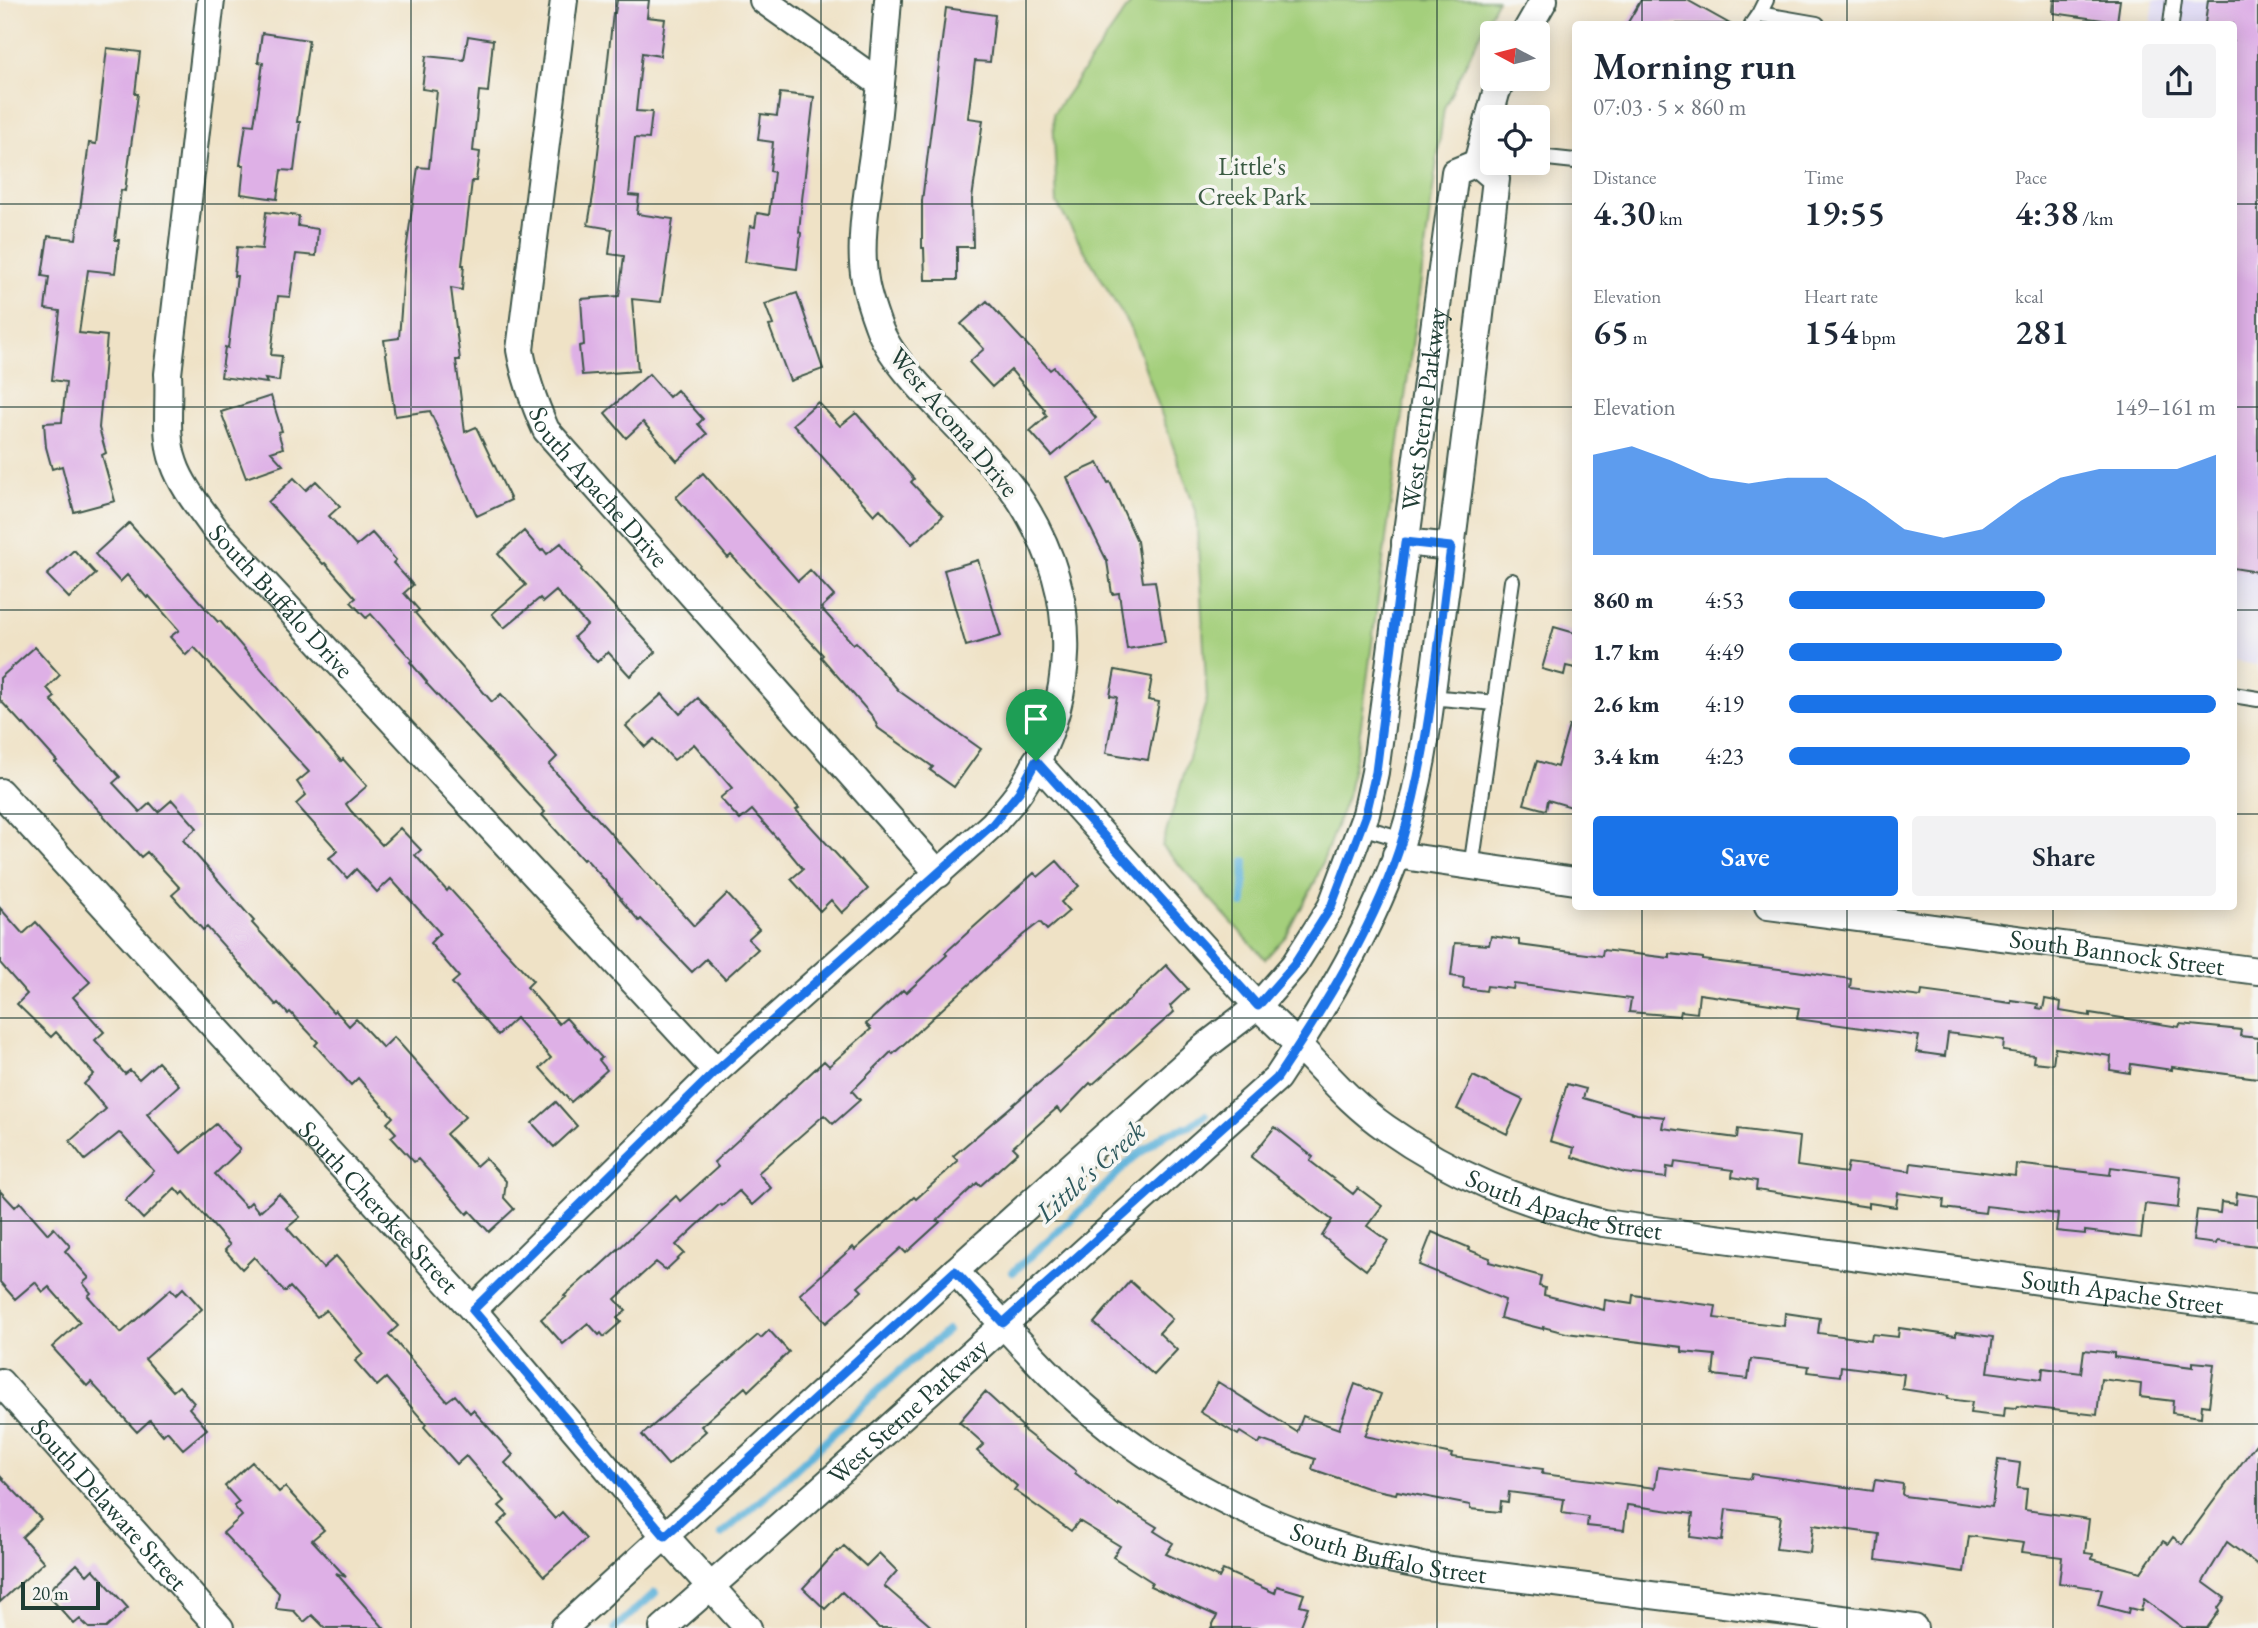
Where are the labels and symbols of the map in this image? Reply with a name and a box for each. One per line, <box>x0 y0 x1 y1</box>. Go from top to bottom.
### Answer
north arrow <box>1480 21 1550 91</box>
park label: Little's Creek Park <box>1198 149 1307 213</box>
street label: West Sterne Parkway <box>1393 305 1454 513</box>
street label: West Acoma Drive <box>881 340 1027 504</box>
street label: South Apache Drive <box>521 401 677 574</box>
street label: South Buffalo Drive <box>201 516 361 686</box>
pin <box>1006 689 1066 761</box>
street label: South Bannock Street <box>2007 921 2227 983</box>
water label: Little's Creek <box>1027 1112 1153 1231</box>
street label: South Cherokee Street <box>291 1113 467 1301</box>
street label: South Apache Street <box>1460 1160 1664 1248</box>
street label: South Apache Street <box>2019 1262 2225 1322</box>
street label: West Sterne Parkway <box>820 1330 996 1492</box>
street label: South Delaware Street <box>23 1411 195 1598</box>
street label: South Buffalo Street <box>1285 1514 1488 1591</box>
scale bar <box>21 1579 100 1611</box>

